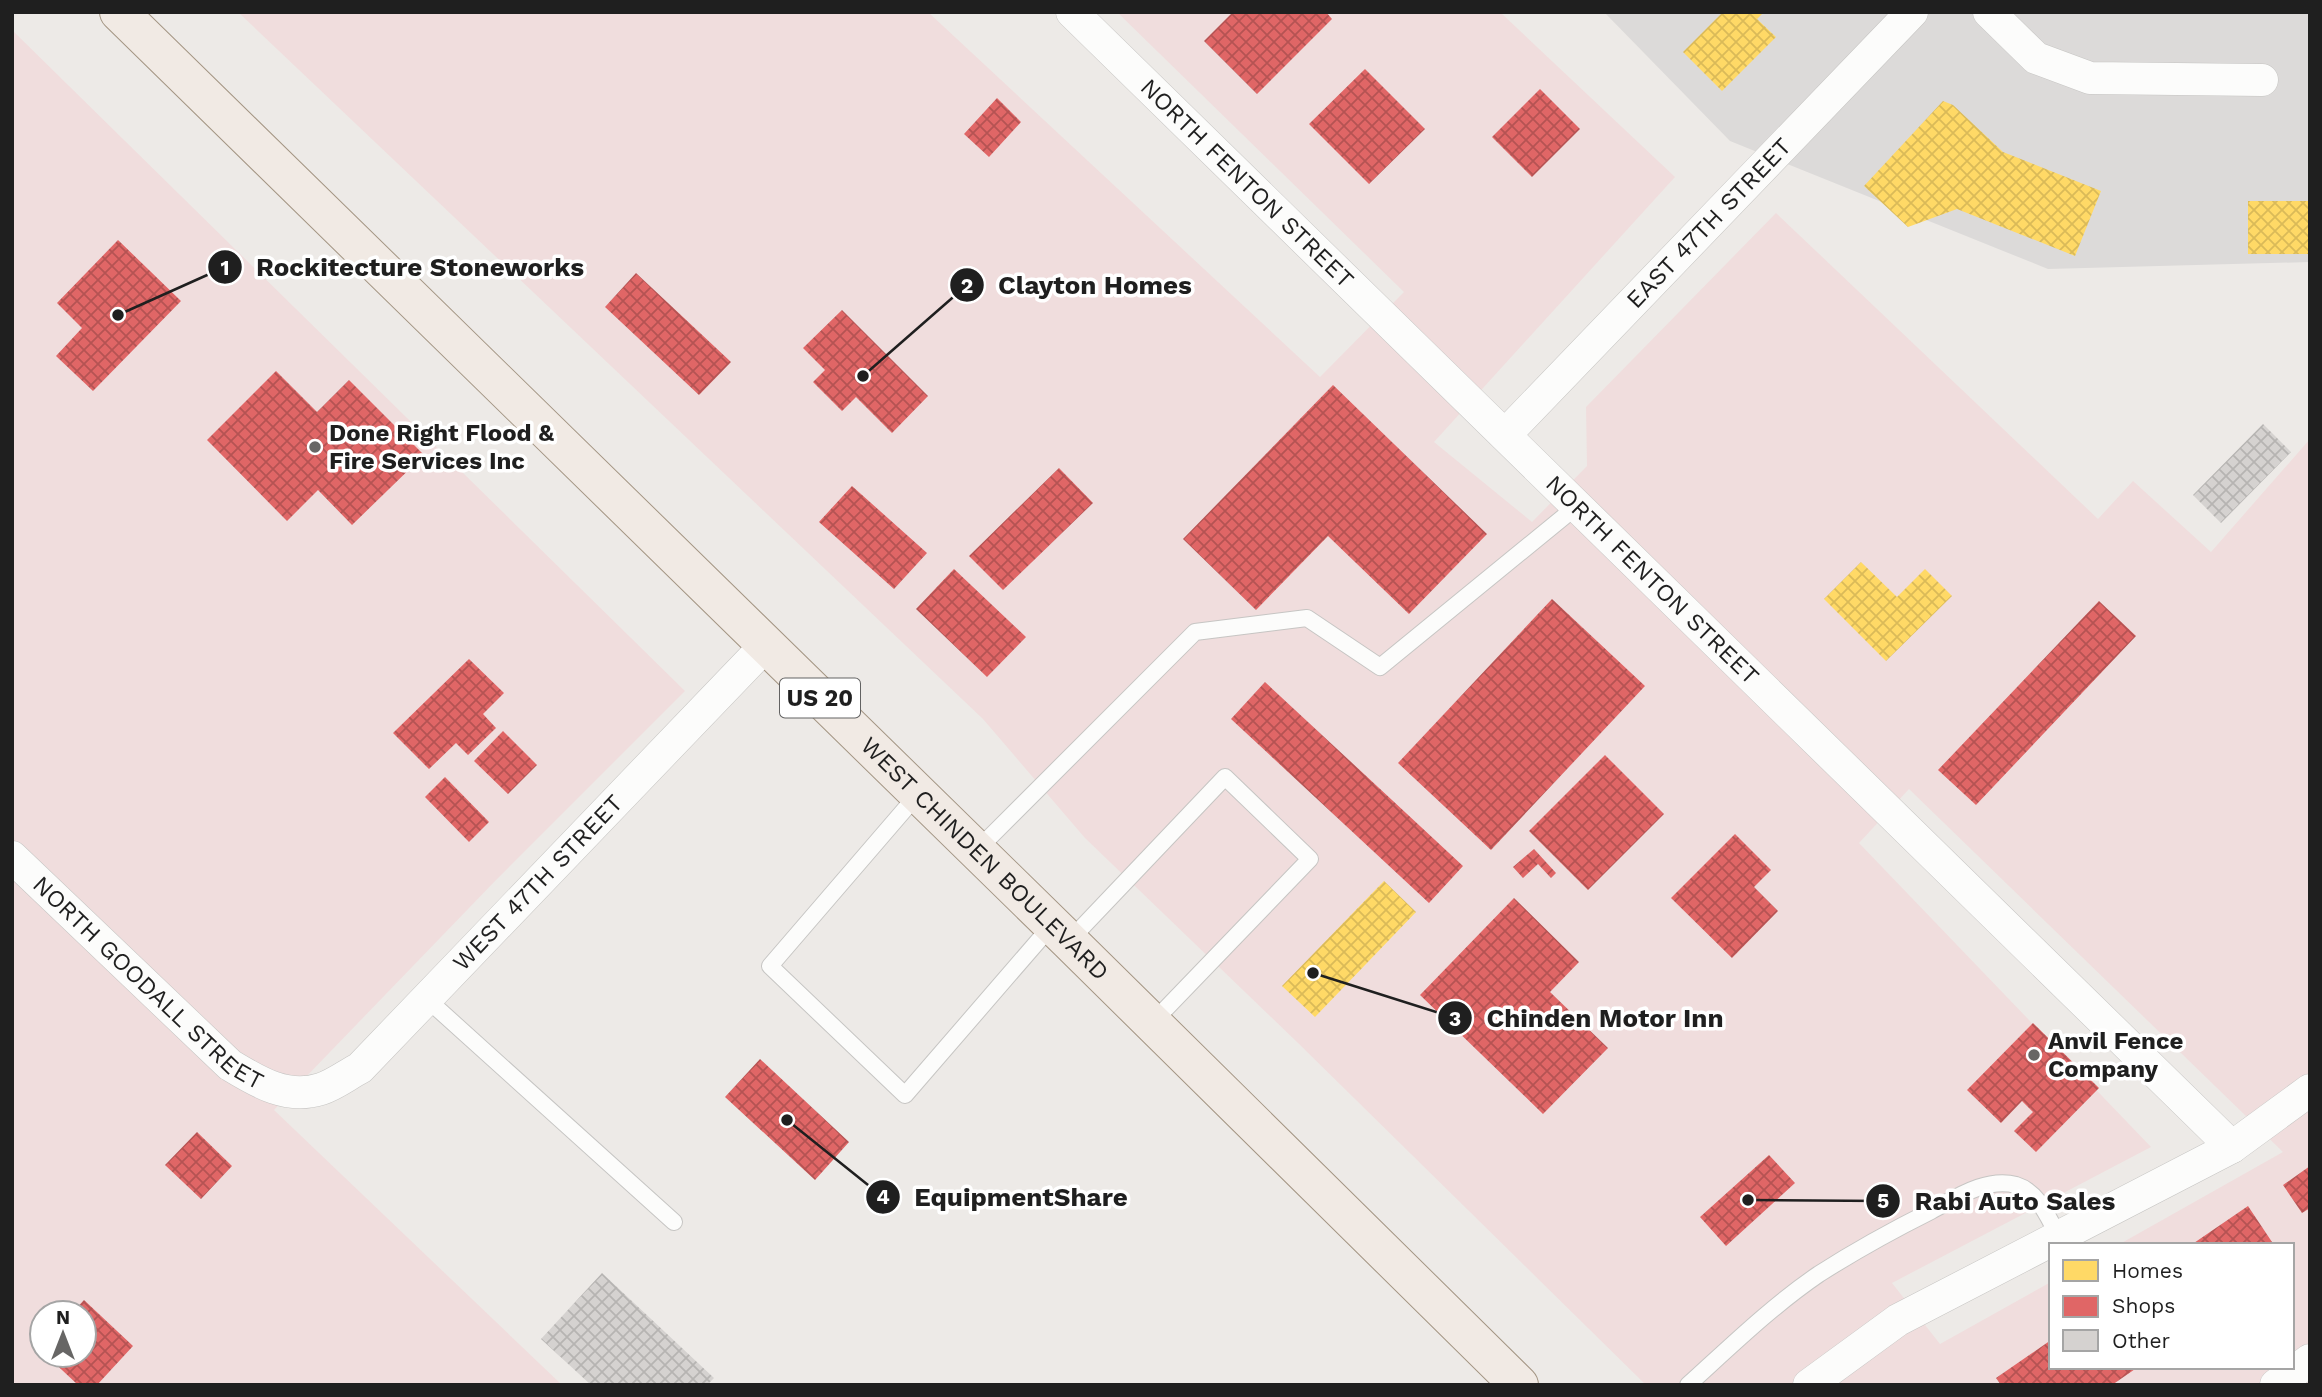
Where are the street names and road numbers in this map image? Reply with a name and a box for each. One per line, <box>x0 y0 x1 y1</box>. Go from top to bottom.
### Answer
street label: NORTH FENTON STREET <box>1135 73 1359 294</box>
street label: EAST 47TH STREET <box>1621 132 1797 314</box>
street label: NORTH FENTON STREET <box>1540 470 1765 690</box>
road number: US 20 <box>780 678 860 718</box>
street label: WEST CHINDEN BOULEVARD <box>855 731 1115 986</box>
street label: WEST 47TH STREET <box>447 789 629 976</box>
street label: NORTH GOODALL STREET <box>27 870 268 1095</box>

